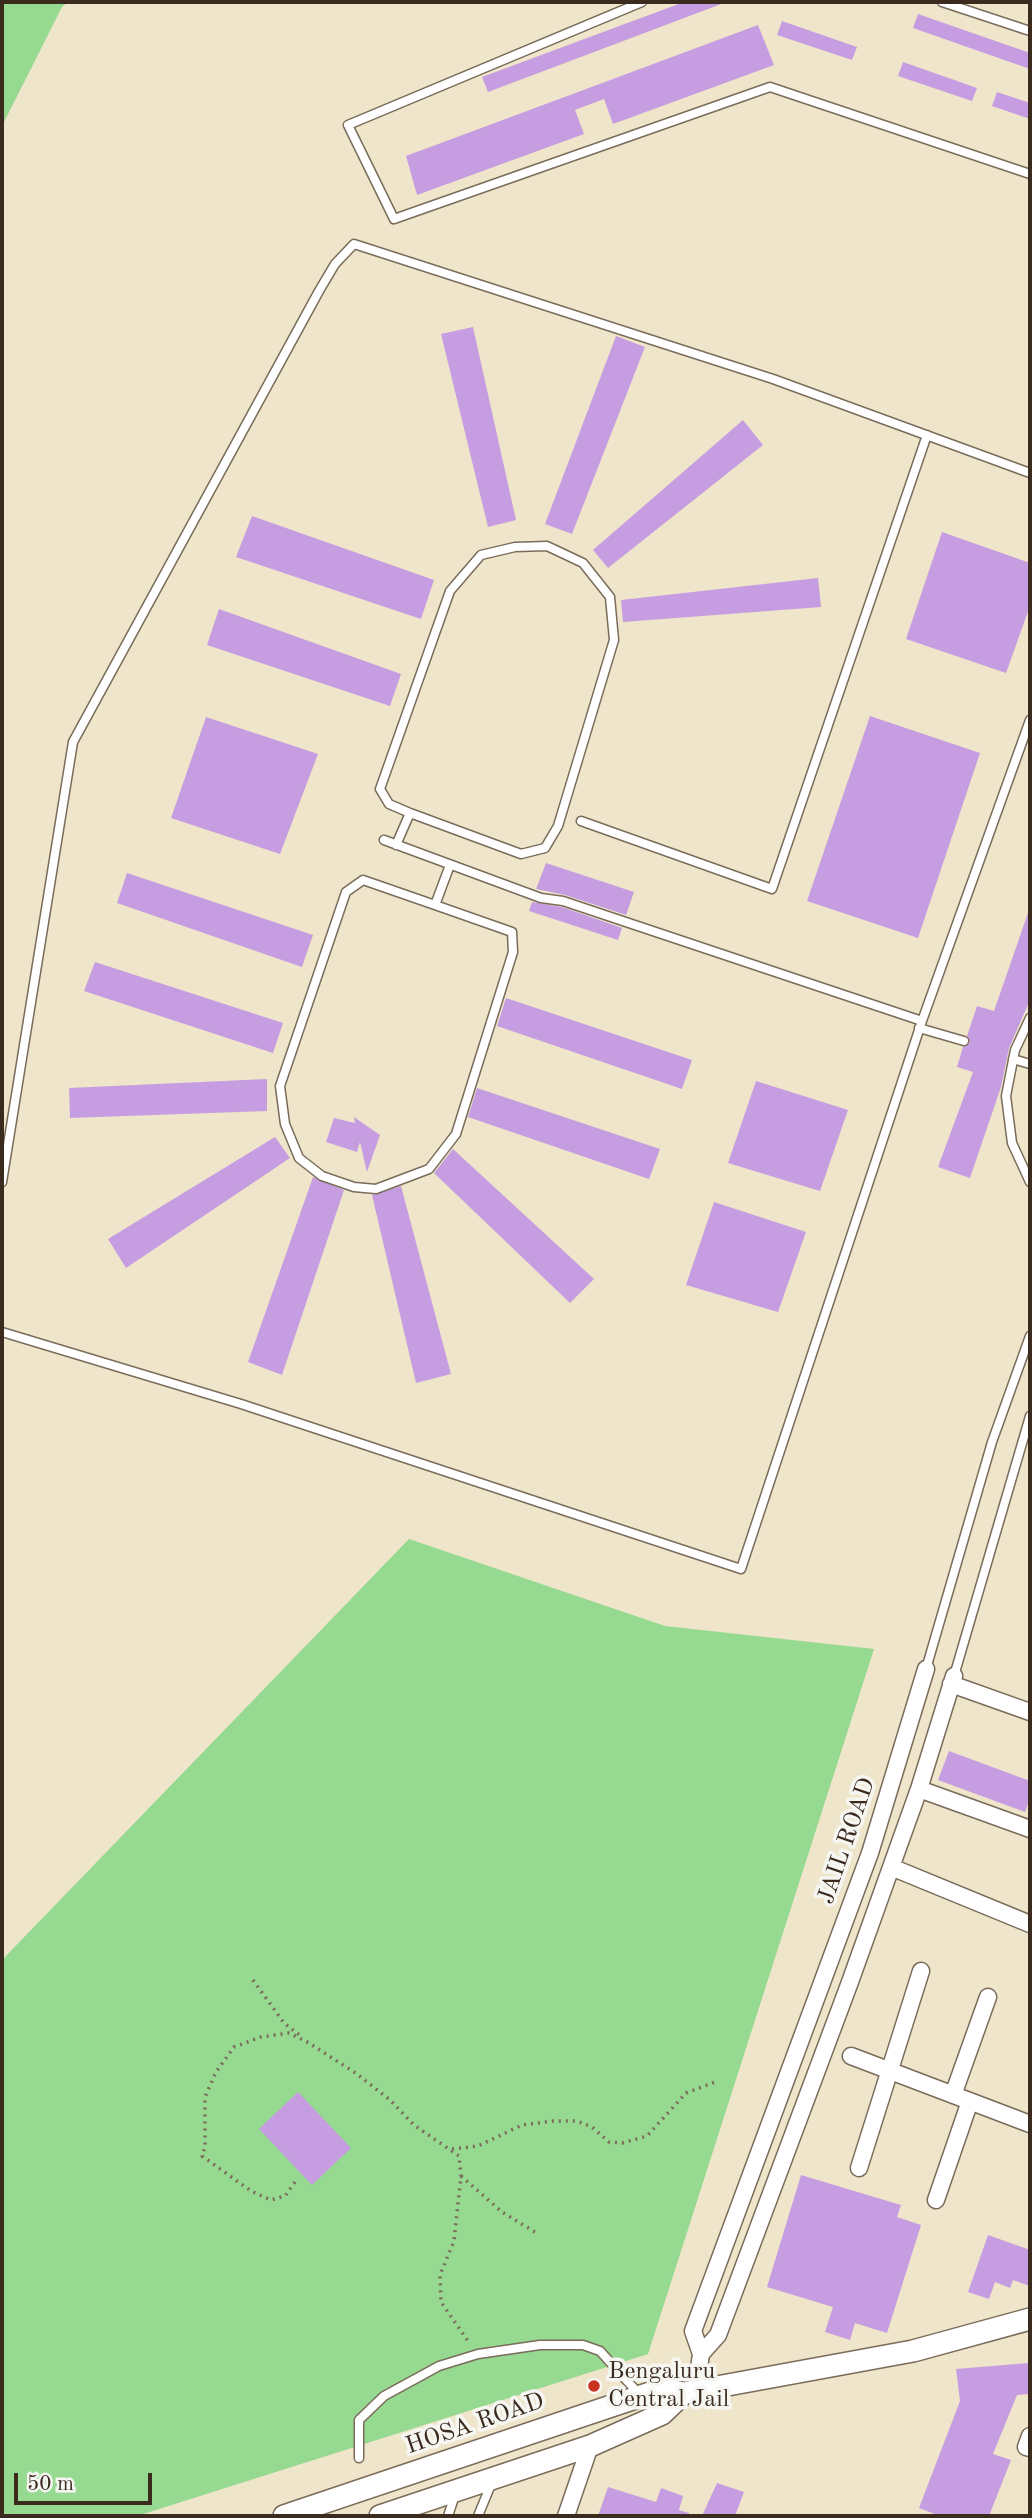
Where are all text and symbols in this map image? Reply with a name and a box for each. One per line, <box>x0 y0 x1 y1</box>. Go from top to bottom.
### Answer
street label: JAIL ROAD <box>812 1774 882 1908</box>
place label: Bengaluru Central Jail <box>608 2358 729 2414</box>
marker: Bengaluru Central Jail <box>586 2378 602 2394</box>
street label: HOSA ROAD <box>402 2387 548 2461</box>
scale bar <box>18 2458 156 2502</box>
text: 50 m <box>27 2474 74 2495</box>

